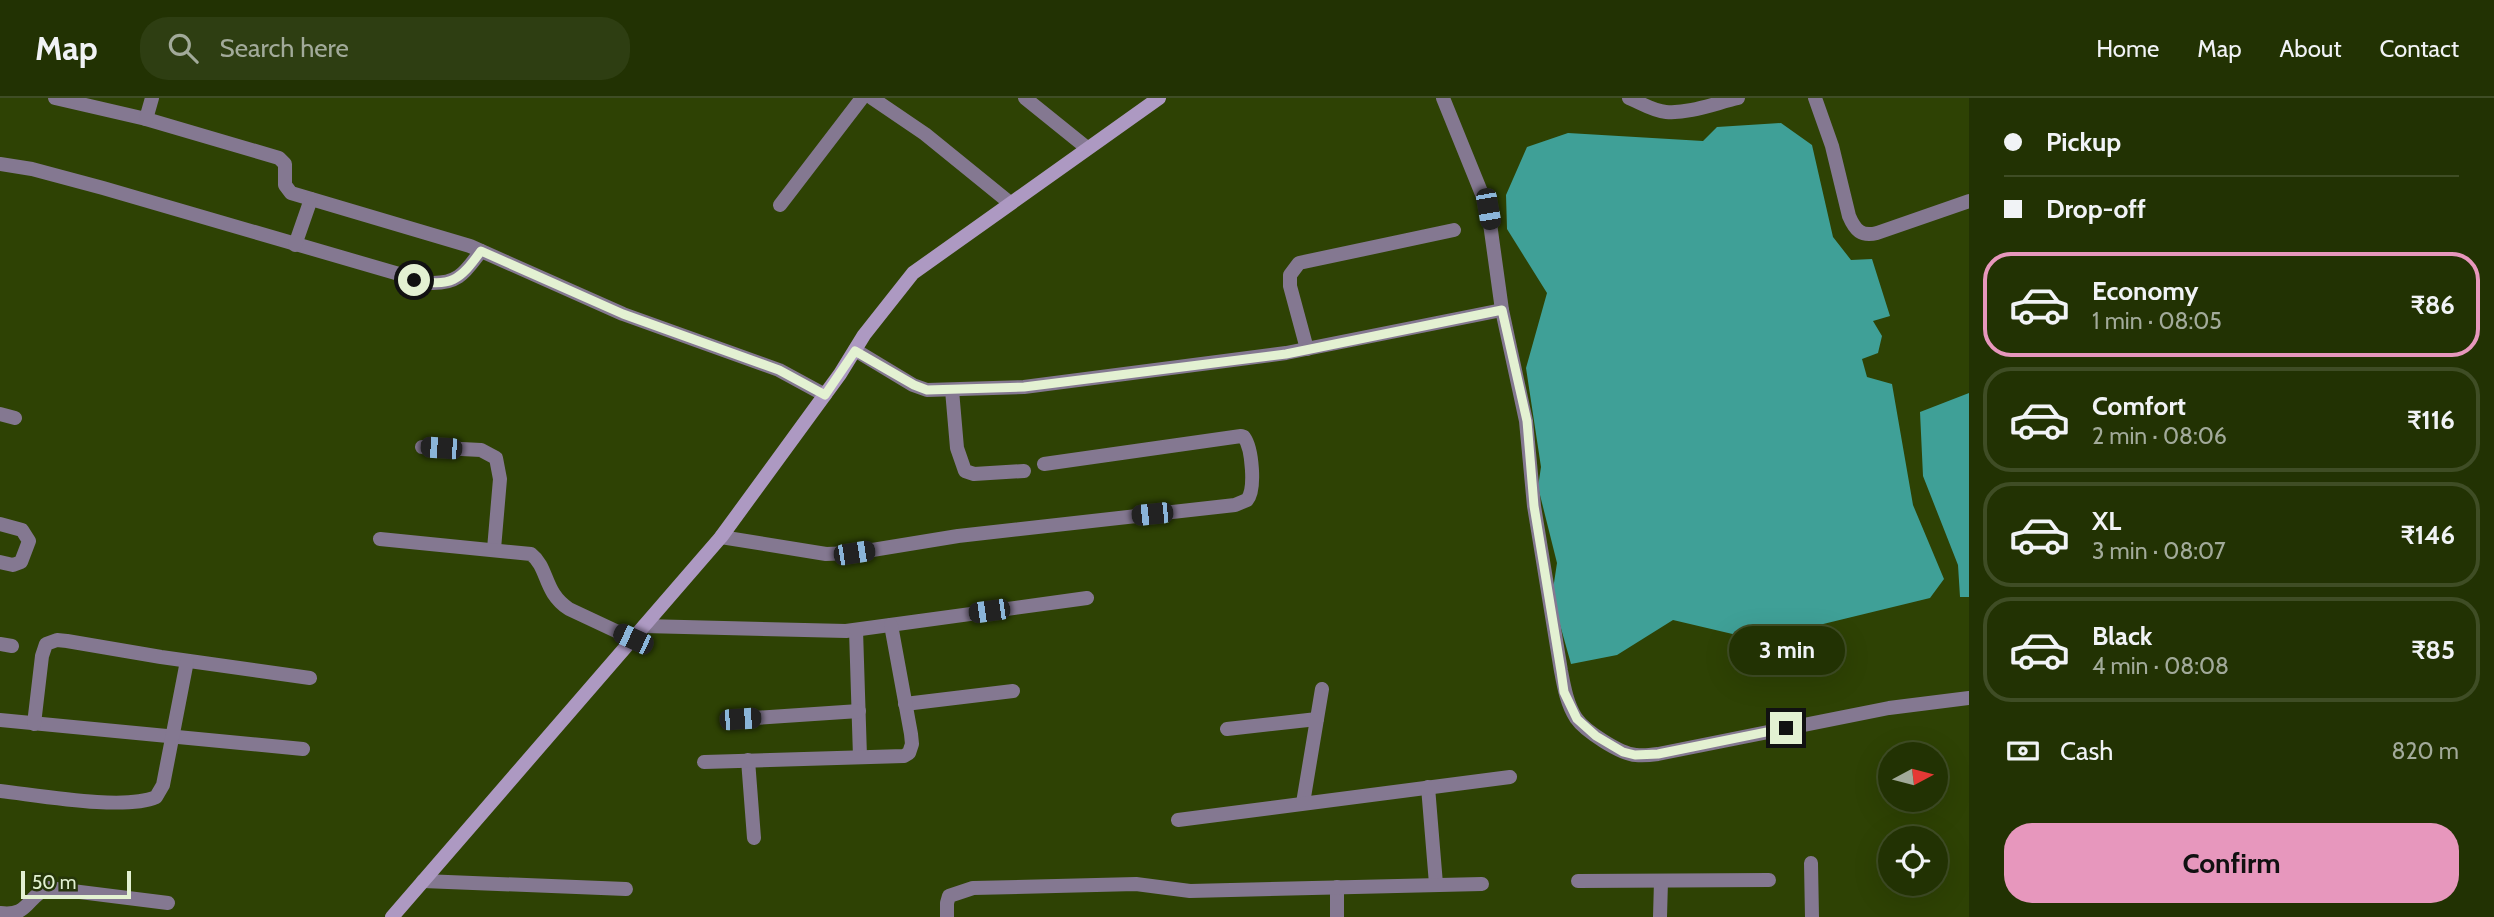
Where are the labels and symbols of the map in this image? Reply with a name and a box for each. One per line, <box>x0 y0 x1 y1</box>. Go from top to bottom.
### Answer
car <box>1475 186 1502 232</box>
route start <box>398 264 430 296</box>
car <box>420 436 463 460</box>
car <box>1131 501 1174 527</box>
car <box>832 539 877 567</box>
car <box>967 598 1012 624</box>
car <box>610 621 657 657</box>
callout: 3 min <box>1728 626 1844 676</box>
car <box>719 707 762 731</box>
route end <box>1770 712 1802 744</box>
north arrow <box>1878 742 1948 812</box>
scale bar <box>21 868 131 900</box>

